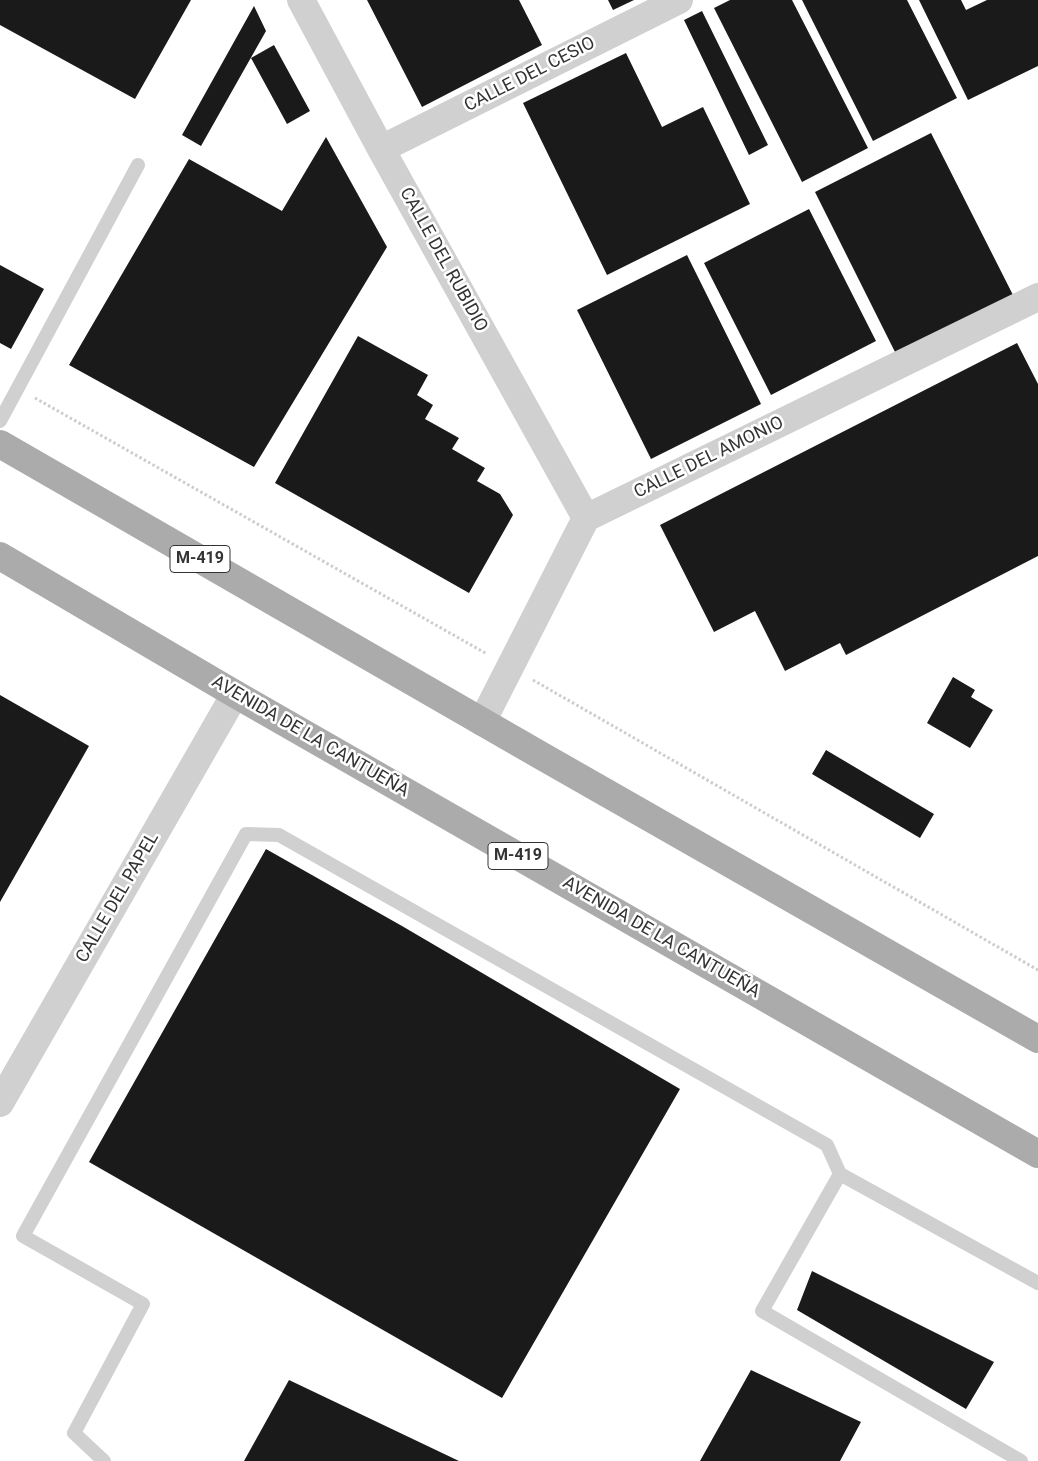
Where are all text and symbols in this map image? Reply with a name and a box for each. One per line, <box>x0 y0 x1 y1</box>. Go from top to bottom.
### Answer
street label: CALLE DEL CESIO <box>461 33 599 117</box>
street label: CALLE DEL RUBIDIO <box>394 184 492 336</box>
street label: CALLE DEL AMONIO <box>631 412 787 504</box>
road number: M-419 <box>170 546 230 572</box>
street label: AVENIDA DE LA CANTUEÑA <box>207 672 413 802</box>
street label: CALLE DEL PAPEL <box>72 829 164 967</box>
road number: M-419 <box>488 842 548 869</box>
street label: AVENIDA DE LA CANTUEÑA <box>558 873 764 1003</box>

